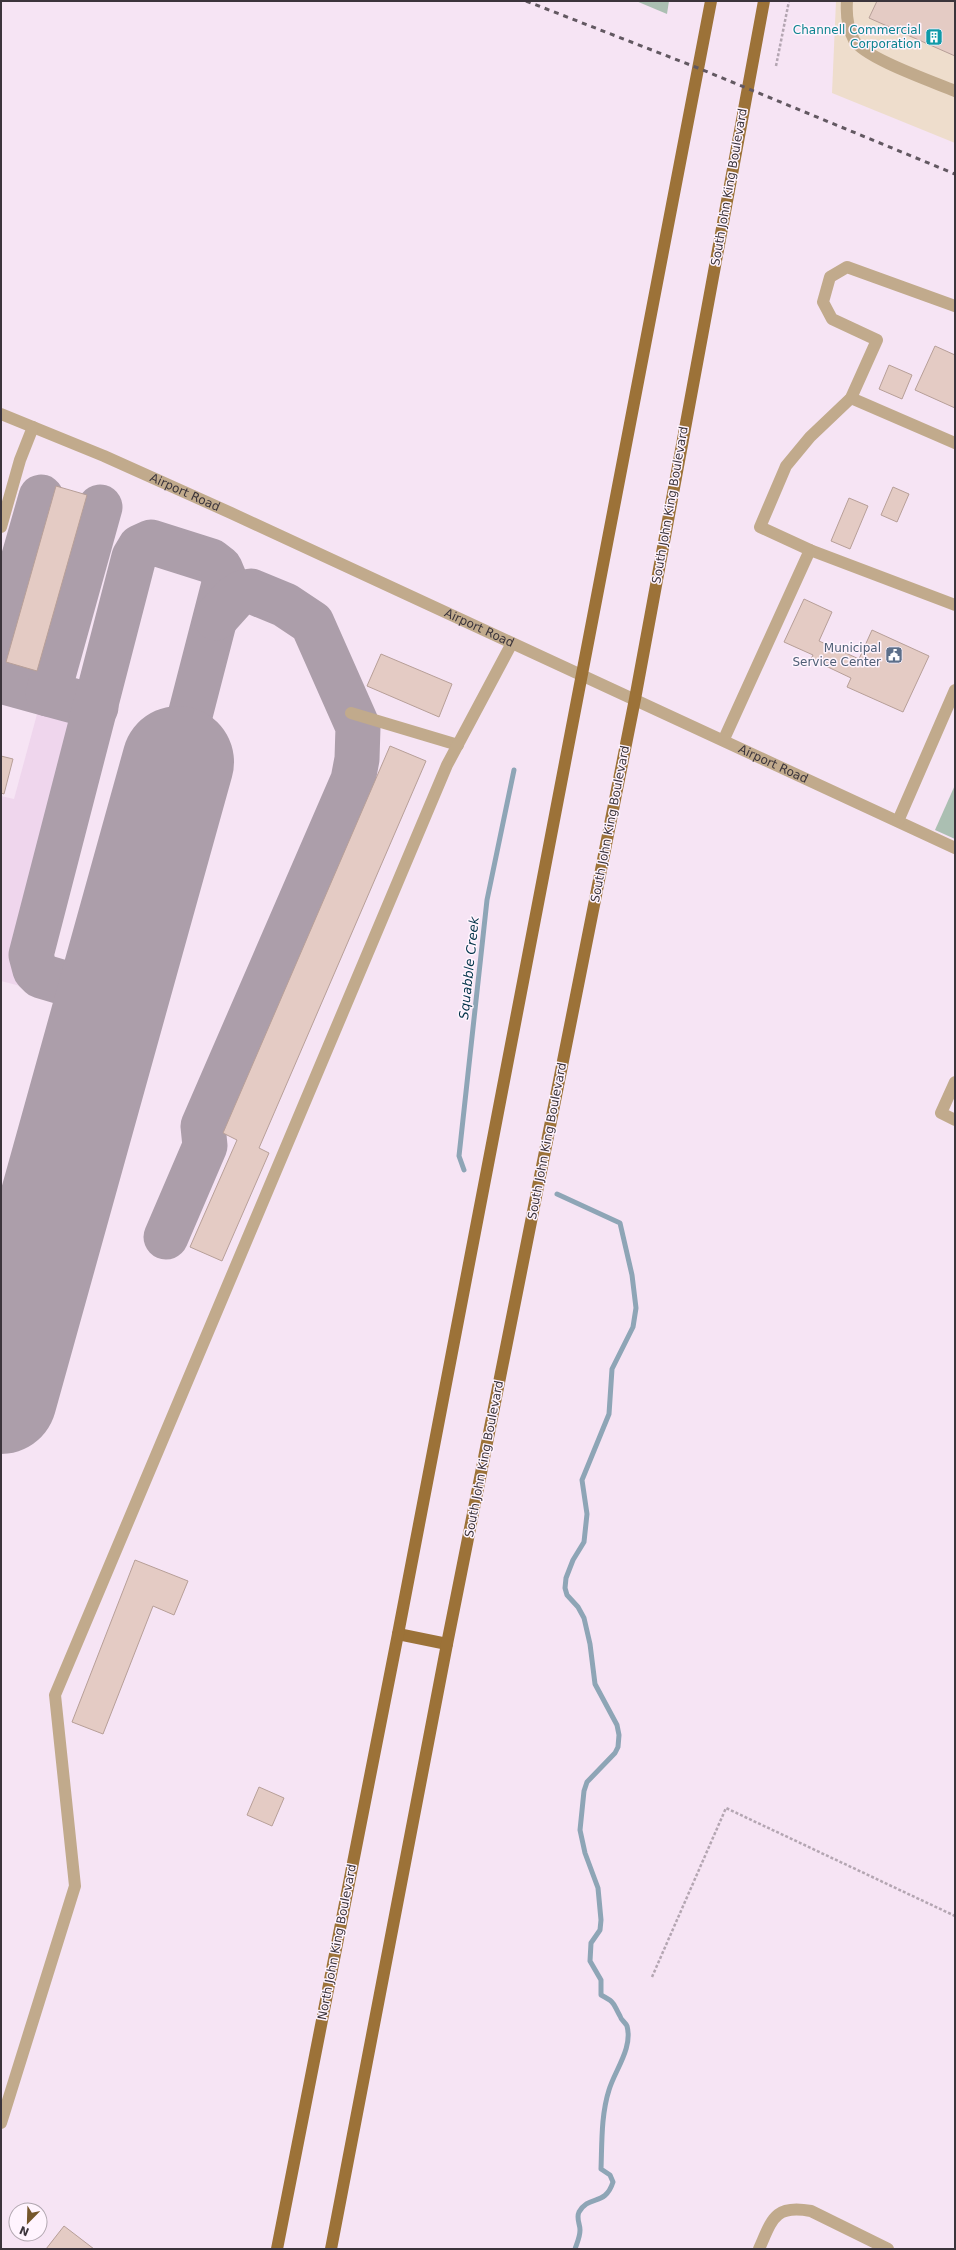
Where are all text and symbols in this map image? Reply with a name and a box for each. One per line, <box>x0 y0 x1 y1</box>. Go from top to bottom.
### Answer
place label: Channell Commercial Corporation <box>793 23 921 51</box>
building icon: Channell Commercial Corporation <box>924 27 944 47</box>
street label: South John King Boulevard <box>708 107 750 267</box>
street label: South John King Boulevard <box>649 425 691 585</box>
street label: Airport Road <box>148 471 222 514</box>
street label: Airport Road <box>442 606 516 650</box>
place label: Municipal Service Center <box>792 641 881 669</box>
public building icon: Municipal Service Center <box>884 645 904 665</box>
street label: Airport Road <box>736 742 810 786</box>
street label: South John King Boulevard <box>588 744 632 904</box>
water label: Squabble Creek <box>456 916 482 1020</box>
street label: South John King Boulevard <box>525 1061 569 1221</box>
street label: South John King Boulevard <box>462 1379 506 1539</box>
street label: North John King Boulevard <box>315 1863 359 2021</box>
north arrow <box>8 2202 48 2242</box>
text: N <box>18 2223 31 2239</box>

